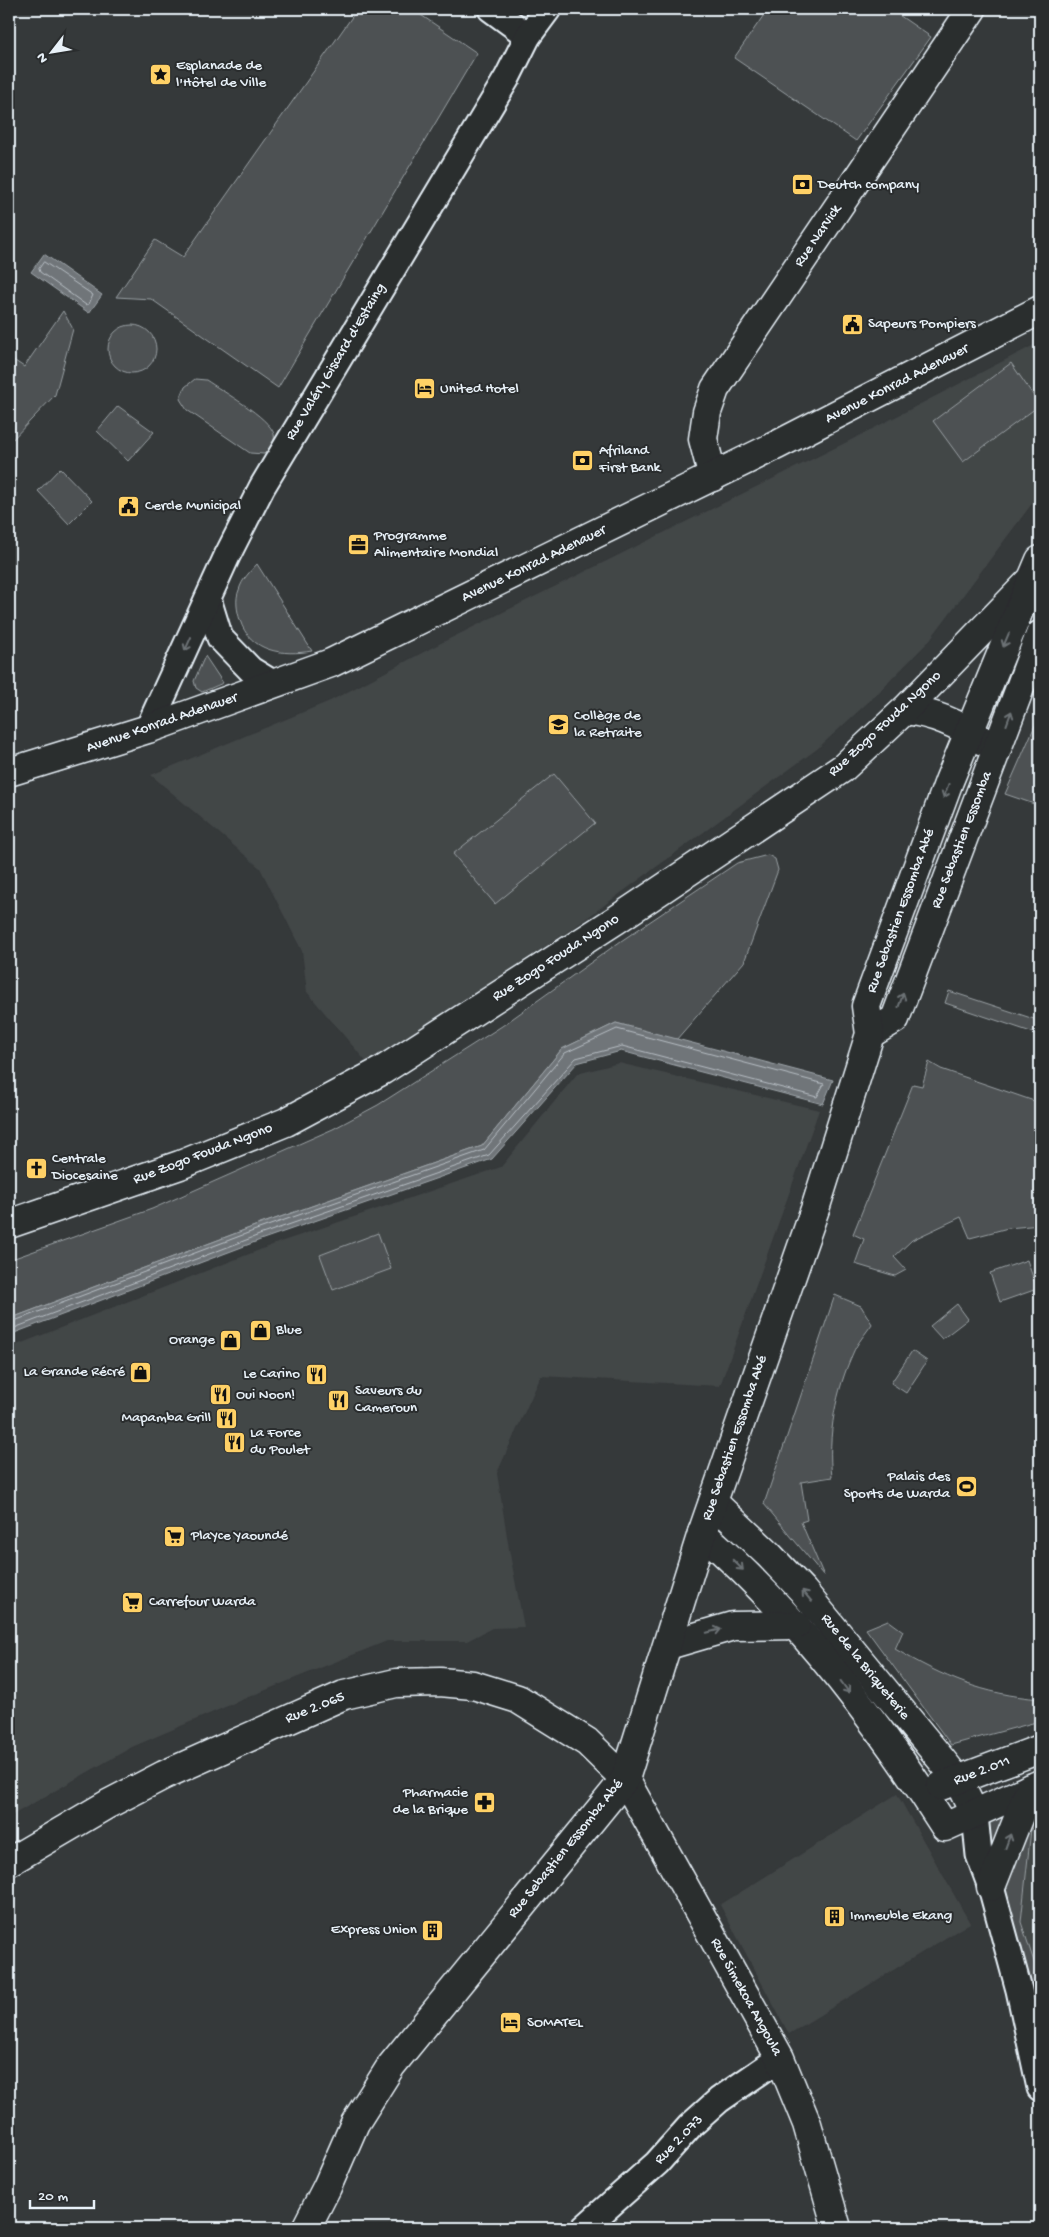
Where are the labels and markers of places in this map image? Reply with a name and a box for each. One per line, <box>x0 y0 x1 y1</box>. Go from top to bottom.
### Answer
place label: Esplanade de l'Hôtel de Ville <box>176 57 266 92</box>
place icon: Esplanade de l'Hôtel de Ville <box>148 63 172 87</box>
bank icon: Deutch company <box>790 173 814 197</box>
place label: Deutch company <box>817 176 920 194</box>
public building icon: Sapeurs Pompiers <box>840 312 864 336</box>
place label: Sapeurs Pompiers <box>868 315 976 333</box>
hotel icon: United Hotel <box>412 377 436 401</box>
place label: United Hotel <box>440 380 519 398</box>
place label: Afriland First Bank <box>598 442 662 477</box>
bank icon: Afriland First Bank <box>571 448 595 472</box>
public building icon: Cercle Municipal <box>117 494 141 518</box>
place label: Cercle Municipal <box>145 497 241 515</box>
place label: Programme Alimentaire Mondial <box>373 527 498 562</box>
office icon: Programme Alimentaire Mondial <box>346 533 370 557</box>
place label: Collège de la Retraite <box>574 707 642 742</box>
school or university icon: Collège de la Retraite <box>546 713 570 737</box>
place label: Centrale Diocesaine <box>51 1150 118 1185</box>
church icon: Centrale Diocesaine <box>24 1156 48 1180</box>
shop icon: Blue <box>248 1318 272 1342</box>
place label: Blue <box>275 1321 302 1339</box>
shop icon: Orange <box>219 1328 243 1352</box>
place label: Orange <box>169 1331 215 1349</box>
shop icon: La Grande Récré <box>129 1360 153 1384</box>
restaurant icon: Le Carino <box>304 1362 328 1386</box>
place label: La Grande Récré <box>24 1363 125 1381</box>
place label: Le Carino <box>243 1365 300 1383</box>
place label: Saveurs du Cameroun <box>355 1382 422 1417</box>
restaurant icon: Oui Noon! <box>208 1383 232 1407</box>
place label: Oui Noon! <box>236 1386 295 1404</box>
restaurant icon: Saveurs du Cameroun <box>327 1388 351 1412</box>
restaurant icon: Mapamba Grill <box>215 1406 239 1430</box>
place label: Mapamba Grill <box>121 1409 211 1427</box>
place label: La Force du Poulet <box>250 1424 312 1459</box>
restaurant icon: La Force du Poulet <box>222 1430 246 1454</box>
place label: Palais des Sports de Warda <box>844 1468 951 1503</box>
sports icon: Palais des Sports de Warda <box>954 1474 978 1498</box>
supermarket icon: PlaYce Yaoundé <box>163 1524 187 1548</box>
place label: PlaYce Yaoundé <box>190 1527 288 1545</box>
supermarket icon: Carrefour Warda <box>121 1590 145 1614</box>
place label: Carrefour Warda <box>149 1593 256 1611</box>
place label: Pharmacie de la Brique <box>393 1784 468 1819</box>
pharmacy icon: Pharmacie de la Brique <box>472 1790 496 1814</box>
building icon: Immeuble Ekang <box>822 1904 846 1928</box>
place label: Immeuble Ekang <box>850 1907 952 1925</box>
building icon: Express Union <box>421 1918 445 1942</box>
place label: Express Union <box>331 1921 417 1939</box>
hotel icon: SOMATEL <box>499 2011 523 2035</box>
place label: SOMATEL <box>527 2014 583 2032</box>

